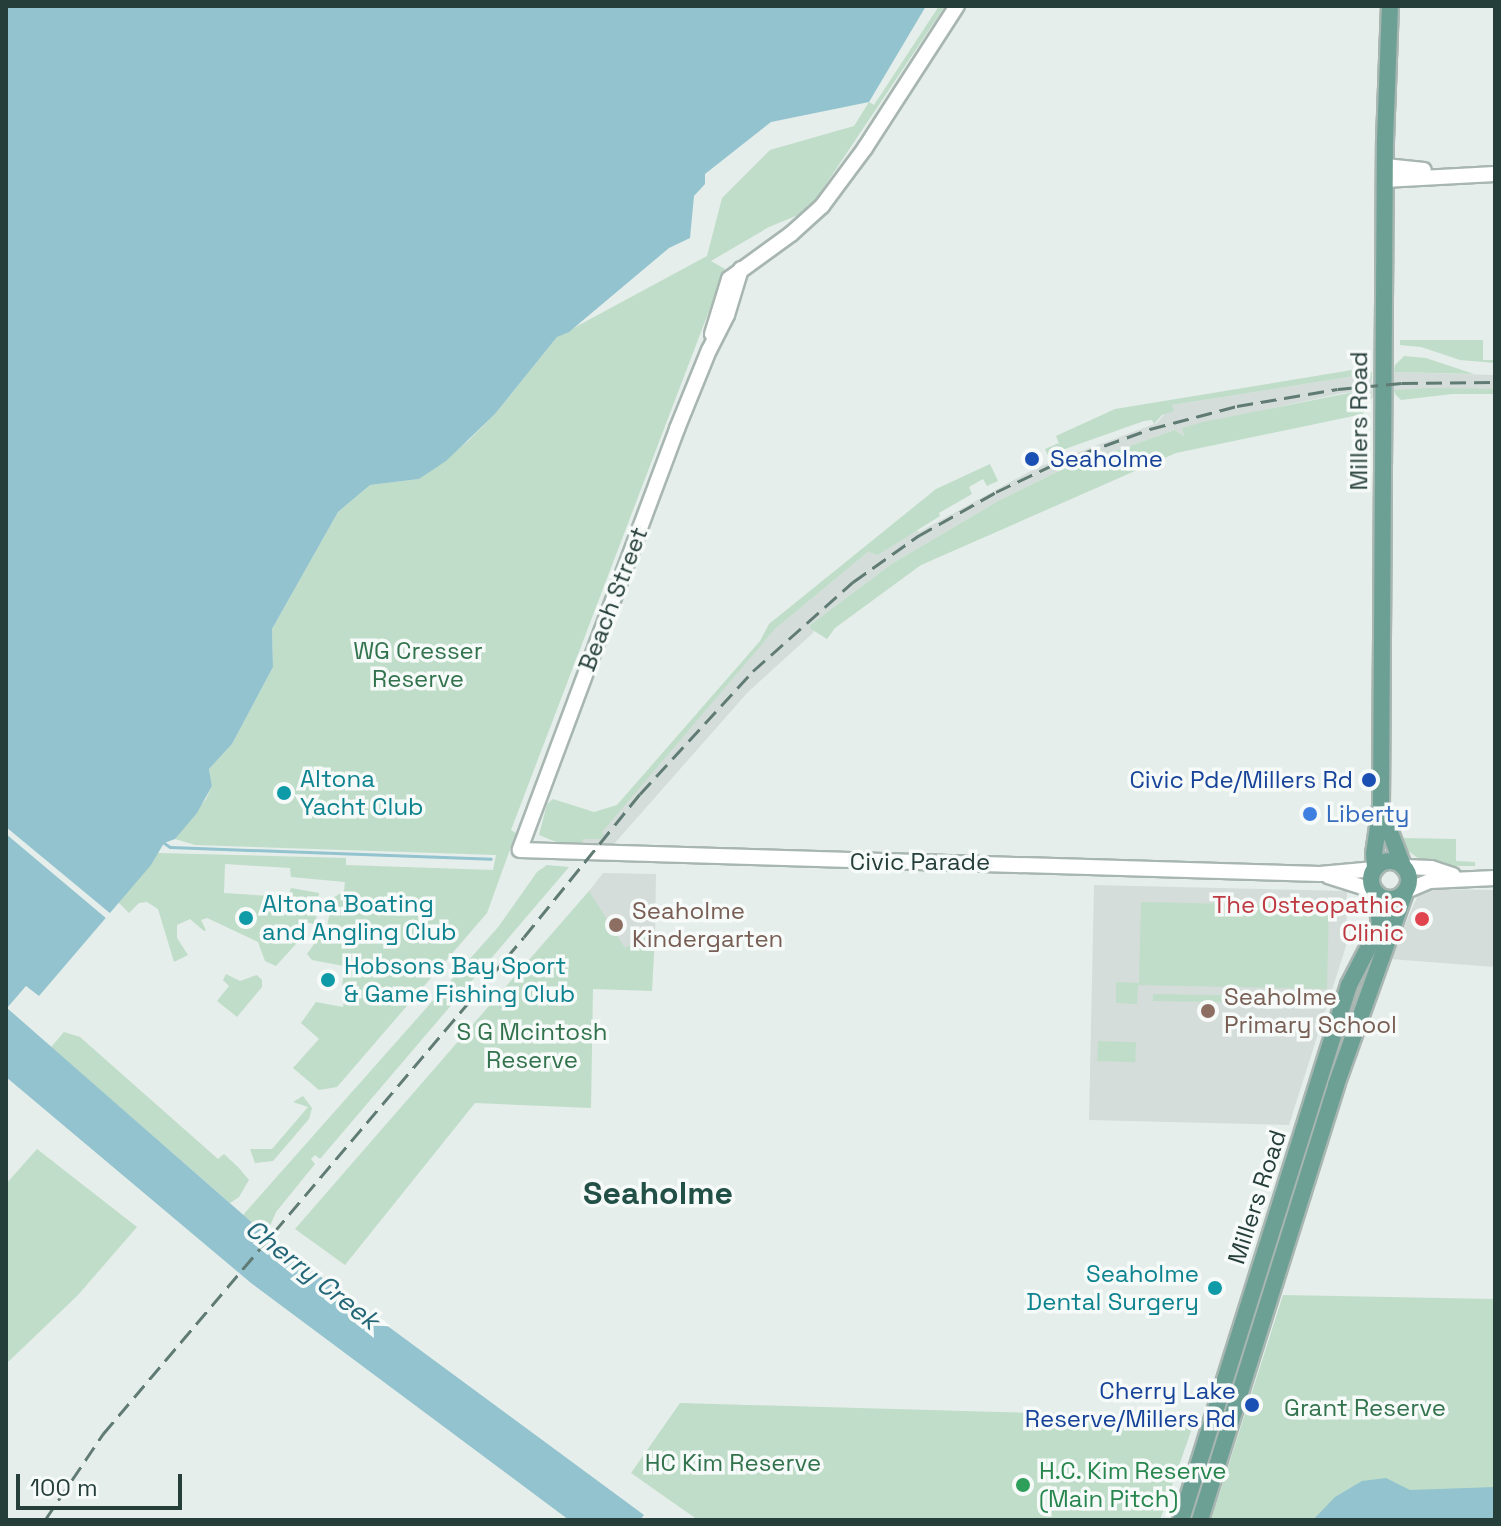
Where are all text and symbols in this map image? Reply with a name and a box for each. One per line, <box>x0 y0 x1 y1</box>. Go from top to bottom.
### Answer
street label: Millers Road <box>1345 351 1373 491</box>
place label: Seaholme <box>1050 445 1163 473</box>
marker: Seaholme <box>1021 448 1043 470</box>
street label: Beach Street <box>572 523 654 675</box>
park label: WG Cresser Reserve <box>353 637 483 693</box>
place label: Altona Yacht Club <box>300 765 424 821</box>
place label: Civic Pde/Millers Rd <box>1129 766 1353 794</box>
marker: Civic Pde/Millers Rd <box>1360 771 1378 789</box>
marker: Altona Yacht Club <box>275 784 293 802</box>
place label: Liberty <box>1326 800 1409 828</box>
marker: Liberty <box>1301 805 1319 823</box>
street label: Civic Parade <box>850 848 990 876</box>
place label: Altona Boating and Angling Club <box>262 890 457 946</box>
place label: The Osteopathic Clinic <box>1212 891 1404 947</box>
place label: Seaholme Kindergarten <box>632 897 783 953</box>
marker: The Osteopathic Clinic <box>1411 908 1433 930</box>
marker: Altona Boating and Angling Club <box>237 909 255 927</box>
marker: Seaholme Kindergarten <box>607 916 625 934</box>
place label: Hobsons Bay Sport & Game Fishing Club <box>344 952 575 1008</box>
marker: Hobsons Bay Sport & Game Fishing Club <box>319 971 337 989</box>
place label: Seaholme Primary School <box>1224 983 1397 1039</box>
marker: Seaholme Primary School <box>1199 1002 1217 1020</box>
park label: S G Mcintosh Reserve <box>456 1018 608 1074</box>
street label: Millers Road <box>1222 1126 1292 1268</box>
district label: Seaholme <box>583 1174 733 1212</box>
water label: Cherry Creek <box>239 1213 385 1337</box>
place label: Seaholme Dental Surgery <box>1026 1260 1199 1316</box>
marker: Seaholme Dental Surgery <box>1206 1279 1224 1297</box>
place label: Cherry Lake Reserve/Millers Rd <box>1025 1377 1236 1433</box>
park label: Grant Reserve <box>1284 1394 1446 1422</box>
marker: Cherry Lake Reserve/Millers Rd <box>1243 1396 1261 1414</box>
park label: HC Kim Reserve <box>645 1449 821 1477</box>
place label: H.C. Kim Reserve (Main Pitch) <box>1039 1457 1227 1513</box>
scale bar <box>20 1458 186 1508</box>
text: 100 m <box>30 1472 98 1503</box>
marker: H.C. Kim Reserve (Main Pitch) <box>1014 1476 1032 1494</box>

